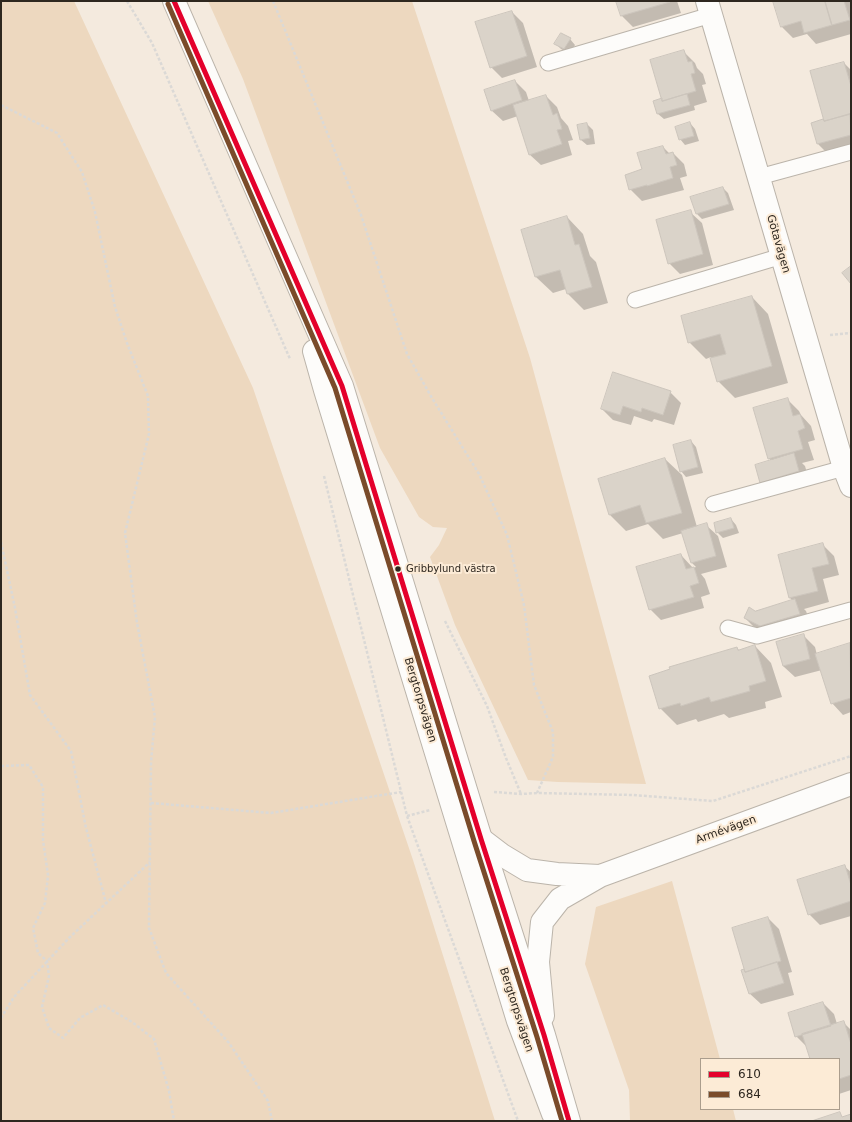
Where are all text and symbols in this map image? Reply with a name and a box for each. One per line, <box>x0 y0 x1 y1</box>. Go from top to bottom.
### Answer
street label: Götavägen <box>763 213 793 275</box>
place label: Gribbylund västra <box>406 563 496 575</box>
marker: Gribbylund västra <box>393 564 403 574</box>
street label: Bergtorpsvägen <box>401 656 439 744</box>
street label: Armévägen <box>694 813 758 847</box>
street label: Bergtorpsvägen <box>496 966 536 1054</box>
legend <box>700 1058 840 1110</box>
text: 610 <box>738 1067 761 1081</box>
text: 684 <box>738 1087 761 1101</box>

